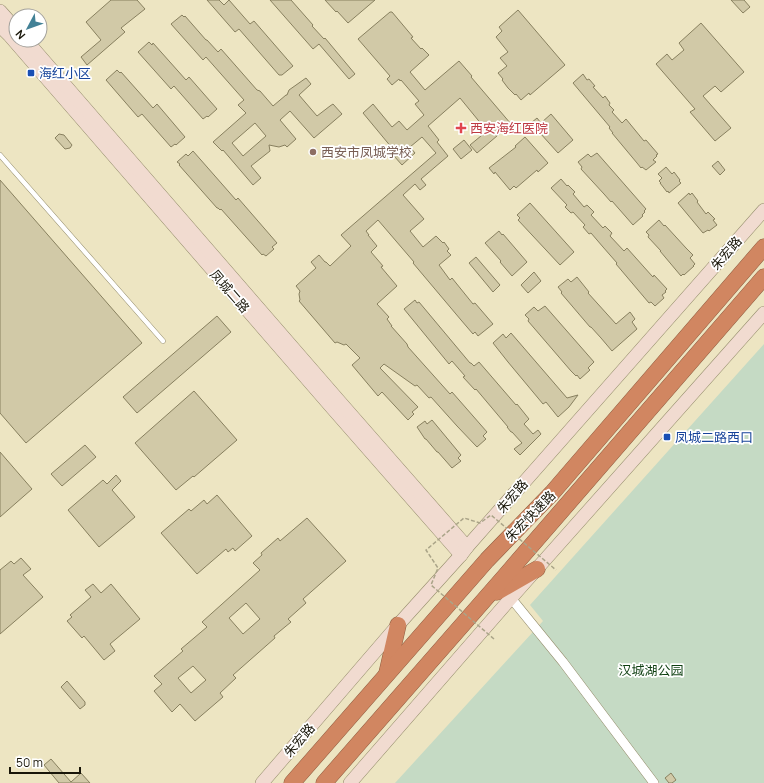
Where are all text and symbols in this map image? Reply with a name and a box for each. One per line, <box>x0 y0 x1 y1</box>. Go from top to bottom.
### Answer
north arrow <box>8 8 48 48</box>
text: N <box>12 27 28 43</box>
place label: 海红小区 <box>39 64 91 82</box>
marker: 海红小区 <box>26 68 36 78</box>
place label: 西安海红医院 <box>470 119 548 137</box>
marker: 西安海红医院 <box>455 122 467 134</box>
place label: 西安市凤城学校 <box>321 143 412 161</box>
marker: 西安市凤城学校 <box>308 147 318 157</box>
street label: 朱宏路 <box>706 232 746 274</box>
street label: 凤城二路 <box>206 265 254 317</box>
place label: 凤城二路西口 <box>675 428 753 446</box>
marker: 凤城二路西口 <box>662 432 672 442</box>
street label: 朱宏路 <box>492 475 532 517</box>
street label: 朱宏快速路 <box>501 486 559 546</box>
park label: 汉城湖公园 <box>618 661 684 679</box>
street label: 朱宏路 <box>279 719 319 761</box>
scale bar <box>10 749 80 775</box>
text: 50 m <box>16 754 43 771</box>

